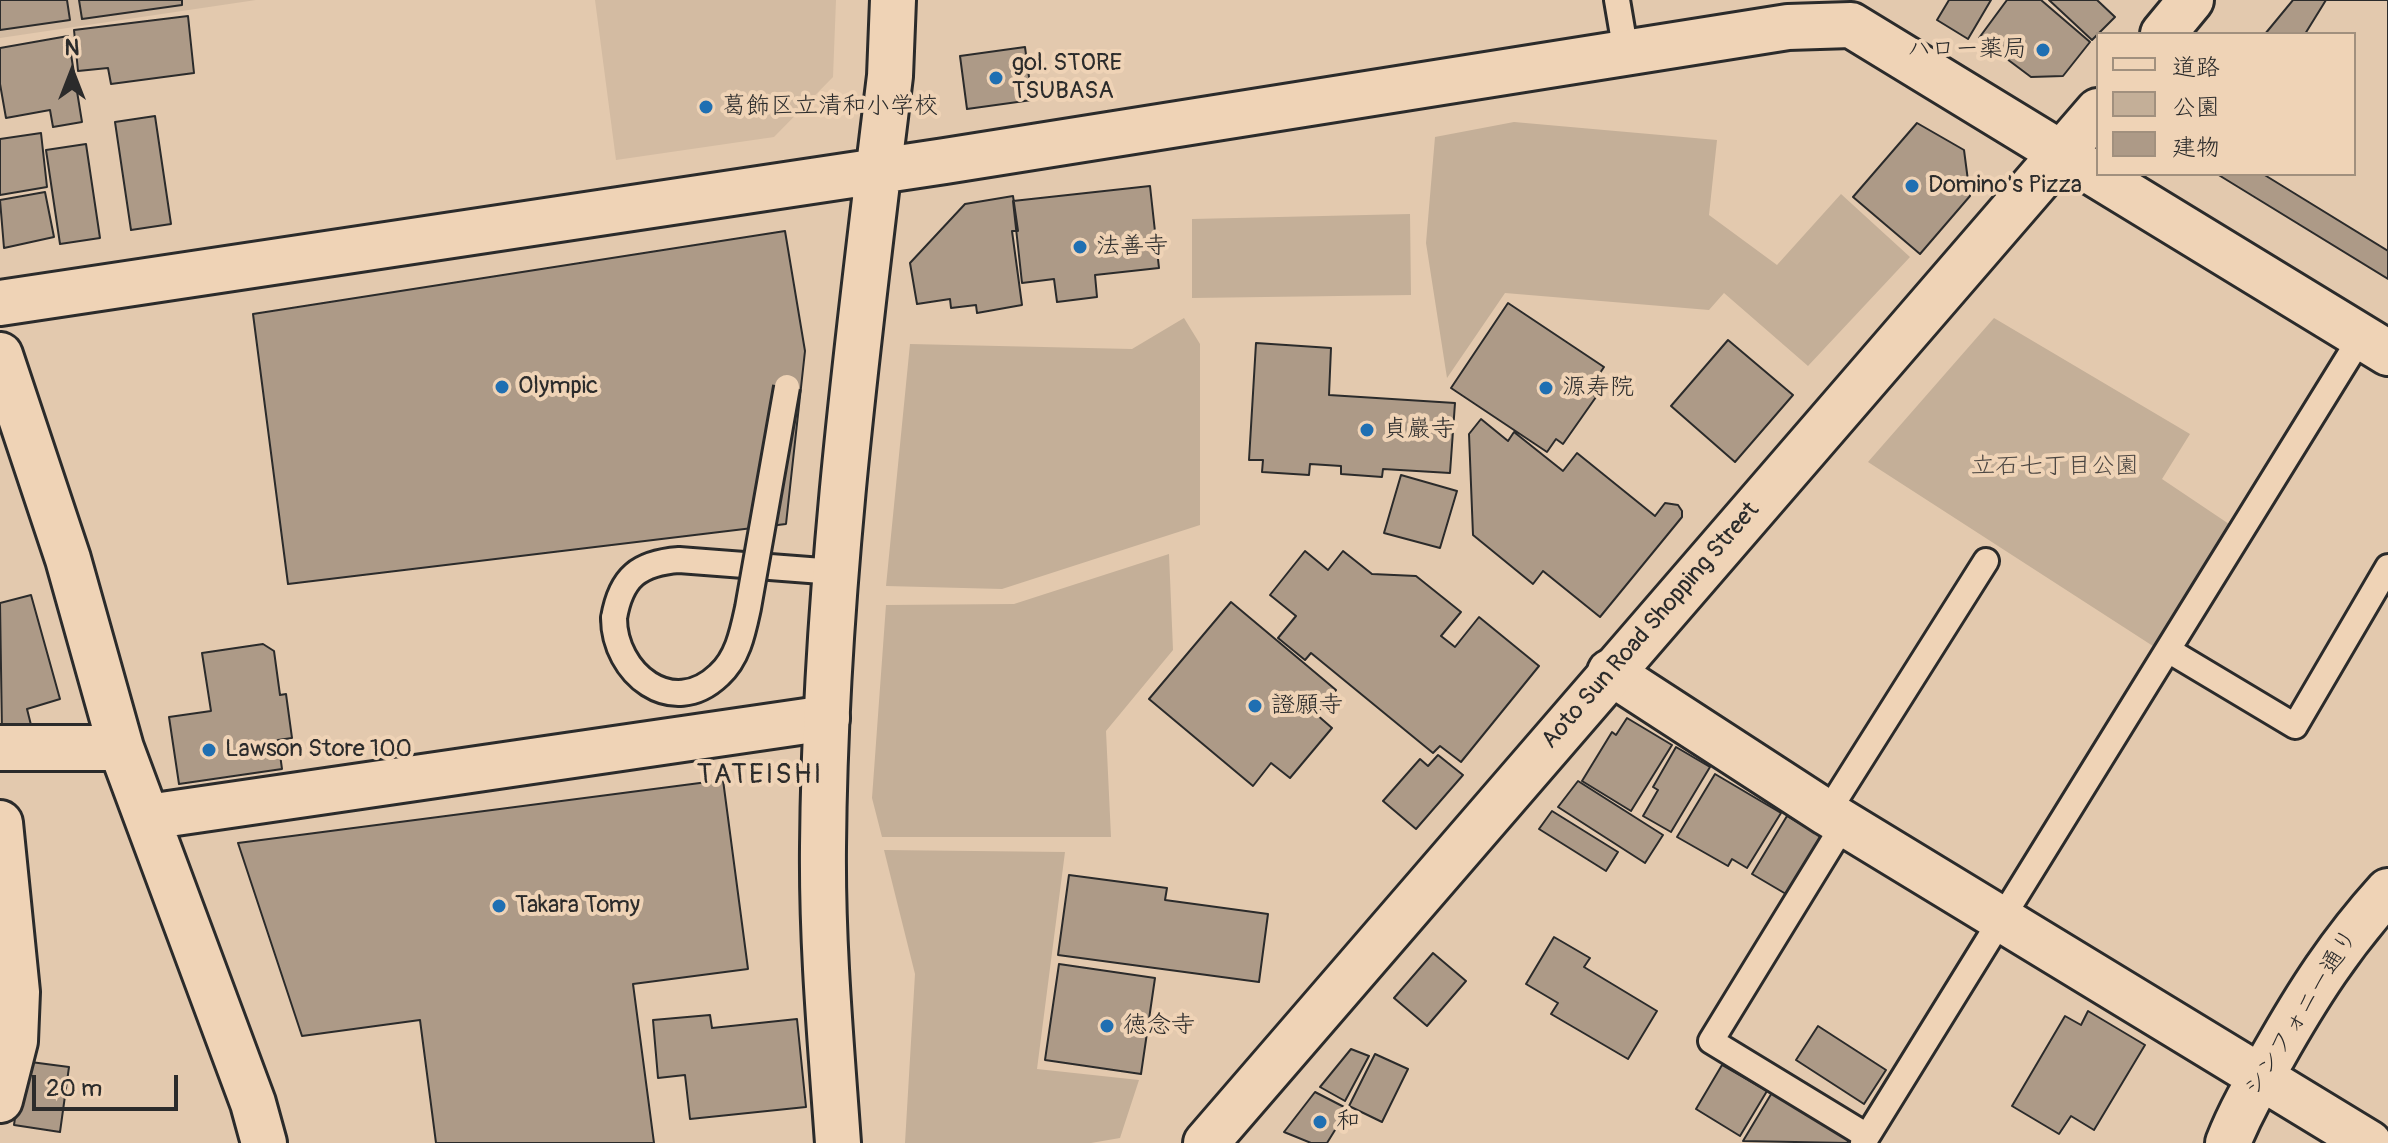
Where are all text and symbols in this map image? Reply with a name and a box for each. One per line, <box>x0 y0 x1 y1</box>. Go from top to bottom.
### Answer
north arrow <box>32 32 112 112</box>
legend <box>2096 32 2356 176</box>
text: N <box>65 34 79 62</box>
place label: ハロー薬局 <box>1907 36 2027 64</box>
marker: ハロー薬局 <box>2034 41 2052 59</box>
place label: gol. STORE TSUBASA <box>1012 50 1122 106</box>
text: 道路 <box>2172 53 2220 82</box>
marker: gol. STORE TSUBASA <box>987 69 1005 87</box>
place label: 葛飾区立清和小学校 <box>722 93 938 121</box>
text: 公園 <box>2172 93 2220 122</box>
marker: 葛飾区立清和小学校 <box>697 98 715 116</box>
text: 建物 <box>2172 133 2220 162</box>
place label: Domino's Pizza <box>1928 172 2082 200</box>
marker: Domino's Pizza <box>1903 177 1921 195</box>
place label: 法善寺 <box>1096 233 1168 261</box>
marker: 法善寺 <box>1071 238 1089 256</box>
place label: Olympic <box>518 373 598 401</box>
place label: 源寿院 <box>1562 374 1634 402</box>
marker: Olympic <box>493 378 511 396</box>
marker: 源寿院 <box>1537 379 1555 397</box>
place label: 貞巖寺 <box>1383 416 1455 444</box>
marker: 貞巖寺 <box>1358 421 1376 439</box>
park label: 立石七丁目公園 <box>1971 453 2139 481</box>
street label: Aoto Sun Road Shopping Street <box>1536 497 1766 755</box>
place label: 證願寺 <box>1271 692 1343 720</box>
marker: 證願寺 <box>1246 697 1264 715</box>
place label: Lawson Store 100 <box>225 736 412 764</box>
marker: Lawson Store 100 <box>200 741 218 759</box>
district label: TATEISHI <box>697 759 823 793</box>
place label: Takara Tomy <box>515 892 640 920</box>
marker: Takara Tomy <box>490 897 508 915</box>
street label: シンフォニー通り <box>2239 924 2365 1102</box>
place label: 徳念寺 <box>1123 1012 1195 1040</box>
marker: 徳念寺 <box>1098 1017 1116 1035</box>
scale bar <box>36 1059 182 1109</box>
text: 20 m <box>46 1074 102 1103</box>
place label: 和 <box>1336 1108 1360 1136</box>
marker: 和 <box>1311 1113 1329 1131</box>

